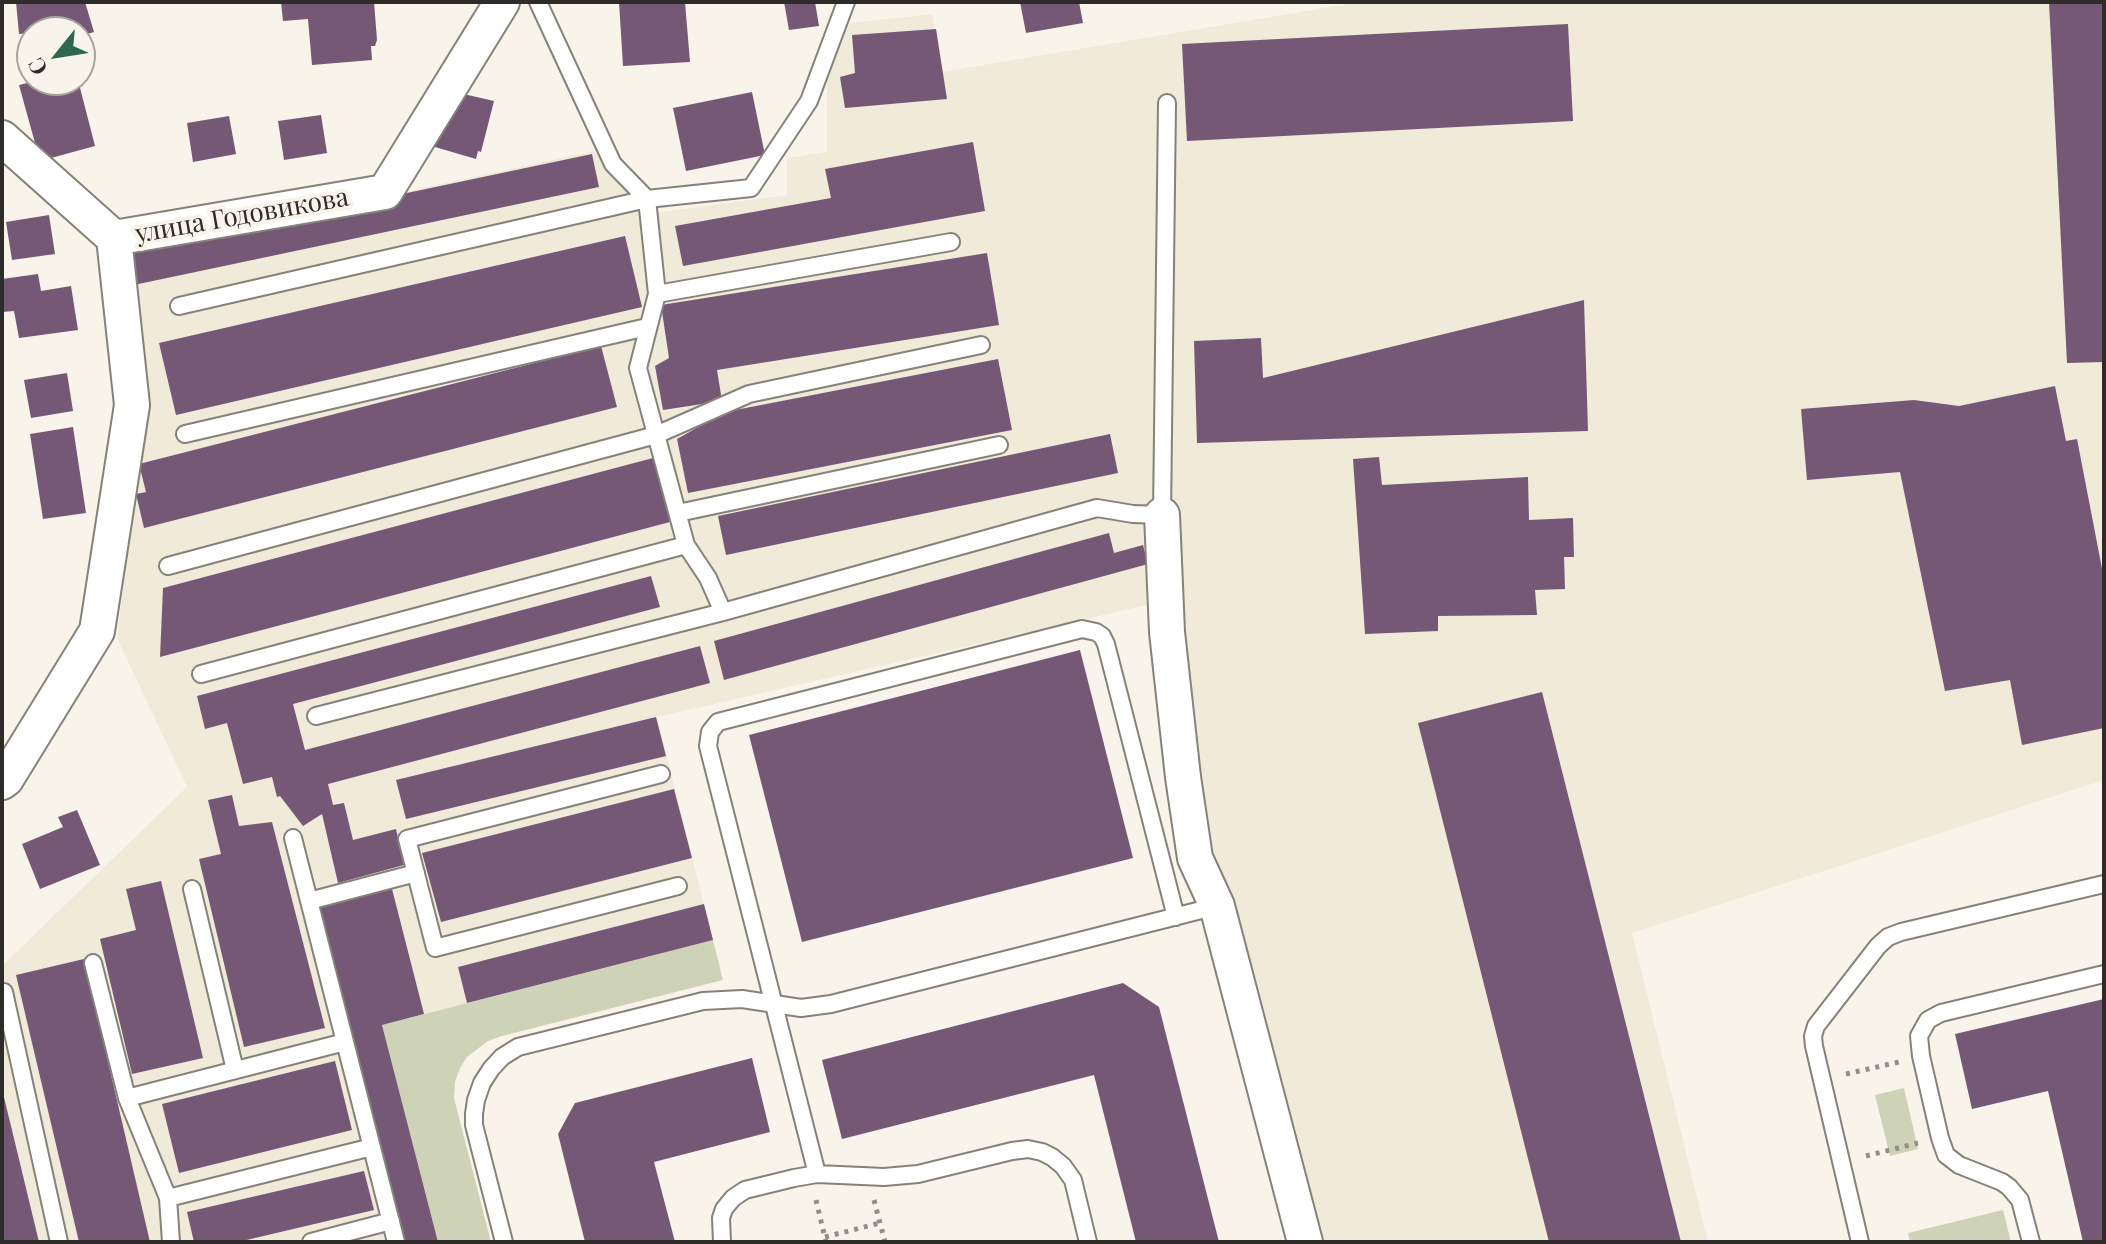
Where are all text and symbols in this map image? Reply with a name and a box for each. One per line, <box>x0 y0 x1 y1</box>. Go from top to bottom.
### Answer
north arrow <box>16 16 96 96</box>
text: С <box>20 53 54 81</box>
street label: улица Годовикова <box>133 182 351 250</box>

